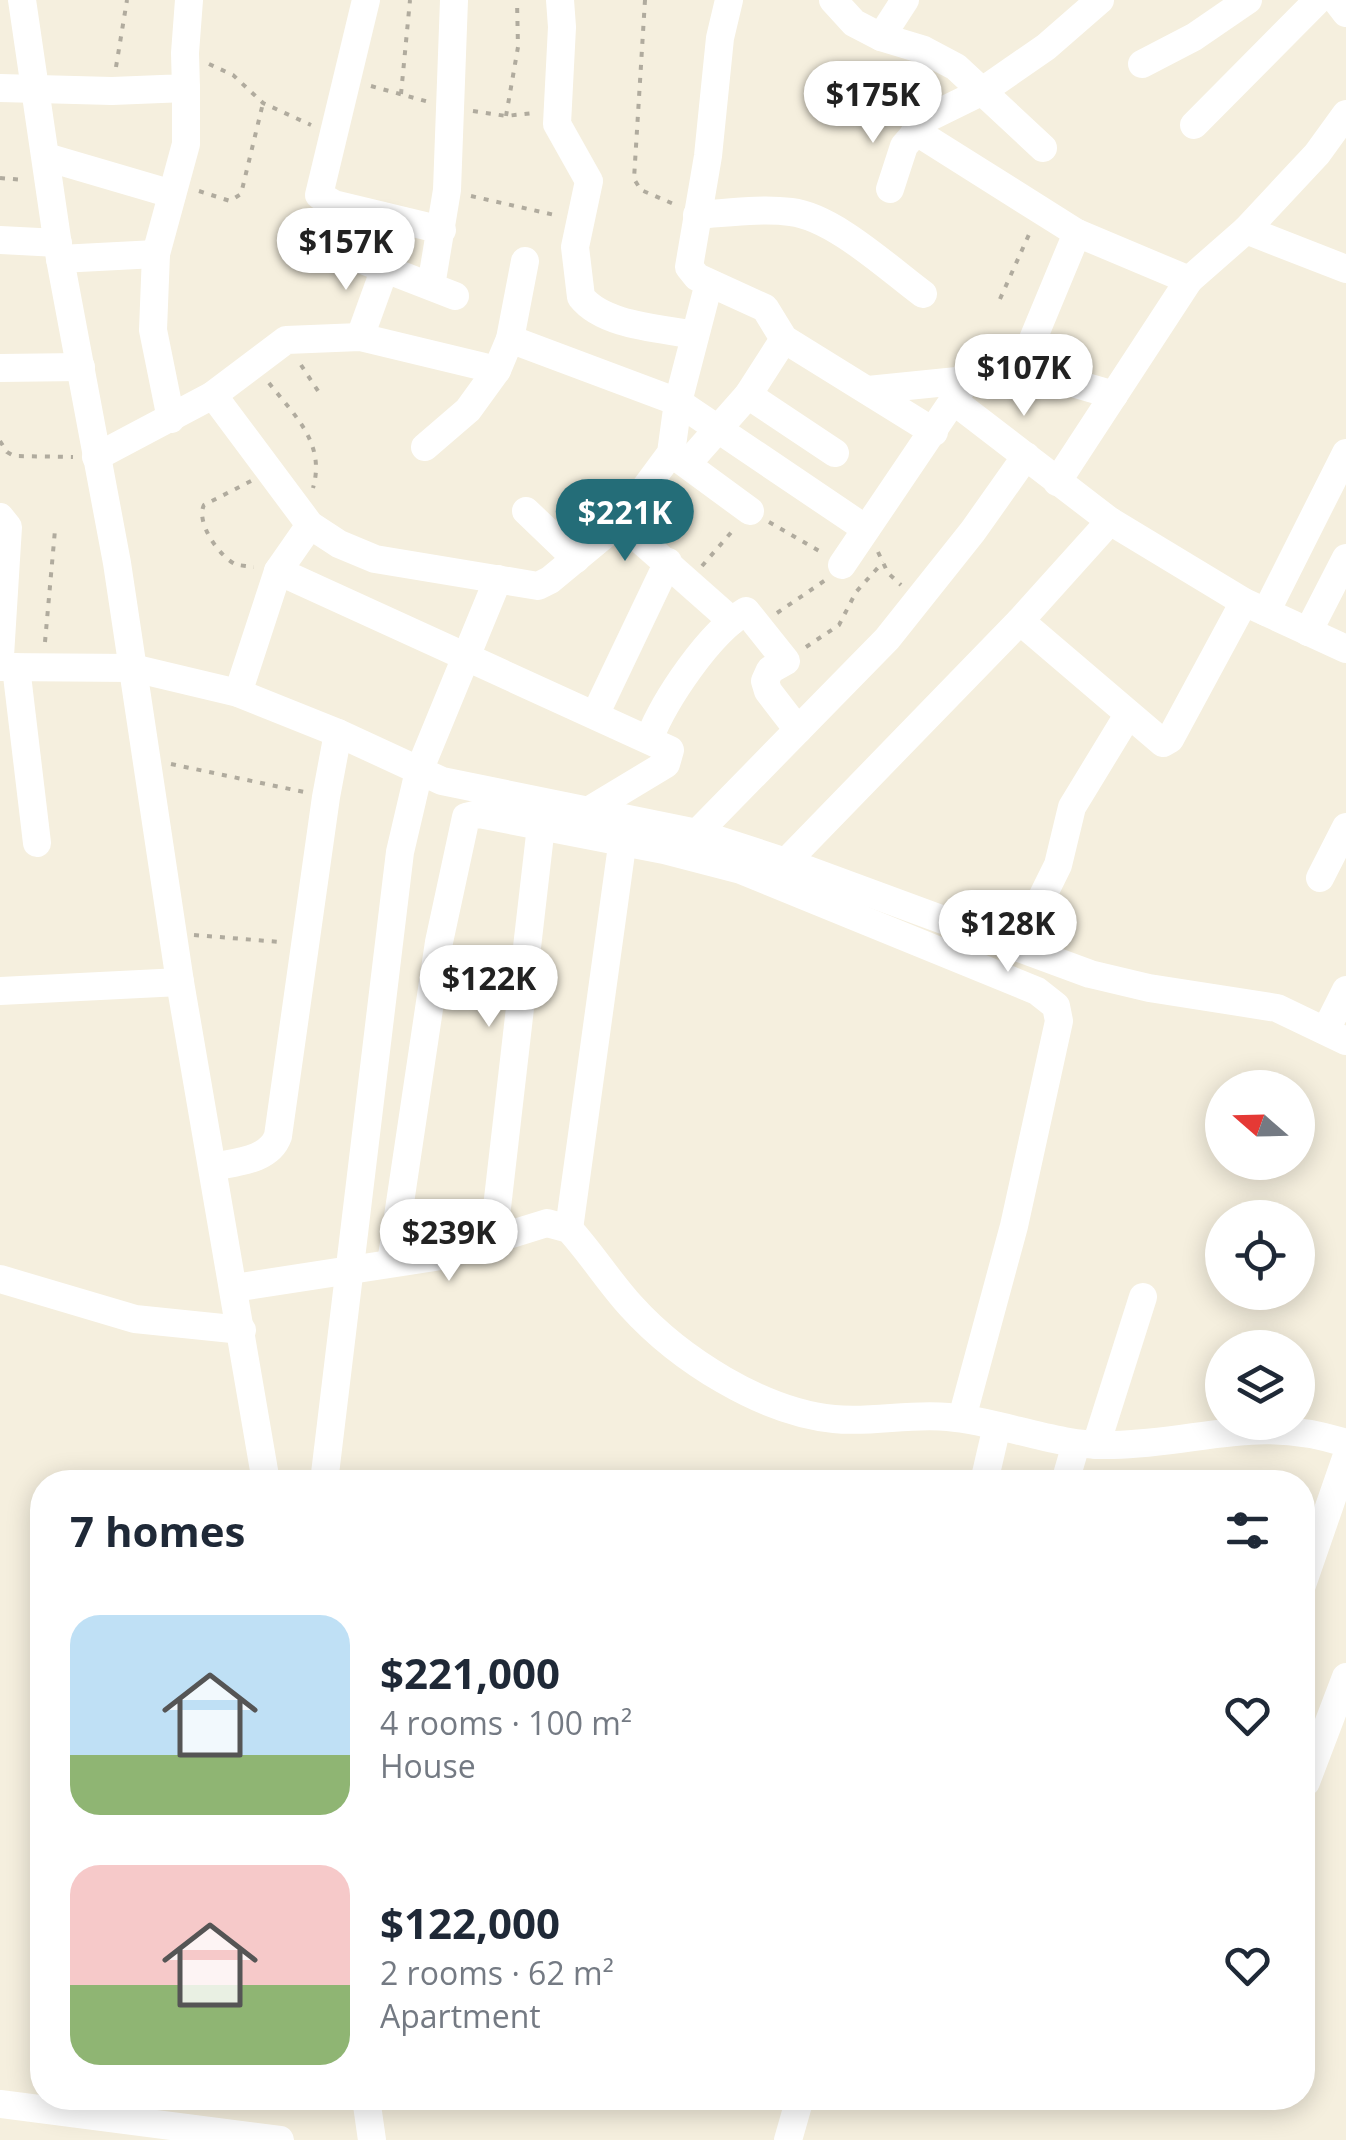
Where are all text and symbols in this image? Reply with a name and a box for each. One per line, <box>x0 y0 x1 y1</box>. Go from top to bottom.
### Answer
pin: $175K <box>803 61 943 146</box>
text: $175K <box>826 72 920 115</box>
pin: $157K <box>276 208 416 293</box>
text: $157K <box>299 219 393 262</box>
pin: $107K <box>954 334 1094 419</box>
text: $107K <box>977 345 1071 388</box>
pin: $221K <box>555 479 695 564</box>
text: $221K <box>578 490 672 533</box>
pin: $128K <box>938 890 1078 975</box>
text: $128K <box>961 901 1055 944</box>
pin: $122K <box>419 945 559 1030</box>
text: $122K <box>442 956 536 999</box>
north arrow <box>1205 1070 1315 1180</box>
map controls <box>1205 1070 1315 1440</box>
pin: $239K <box>379 1199 519 1284</box>
button: locate <box>1205 1200 1315 1310</box>
text: $239K <box>402 1210 496 1253</box>
button: layers <box>1205 1330 1315 1440</box>
text: 7 homes <box>70 1502 245 1559</box>
icon: filters <box>1220 1503 1275 1558</box>
text: $221,000 <box>380 1644 560 1701</box>
icon: home <box>150 1655 270 1775</box>
icon: heart <box>1220 1688 1275 1743</box>
text: 4 rooms · 100 m² <box>380 1701 632 1744</box>
text: House <box>380 1744 476 1787</box>
text: $122,000 <box>380 1894 560 1951</box>
icon: home <box>150 1905 270 2025</box>
icon: heart <box>1220 1938 1275 1993</box>
text: 2 rooms · 62 m² <box>380 1951 614 1994</box>
text: Apartment <box>380 1994 541 2037</box>

